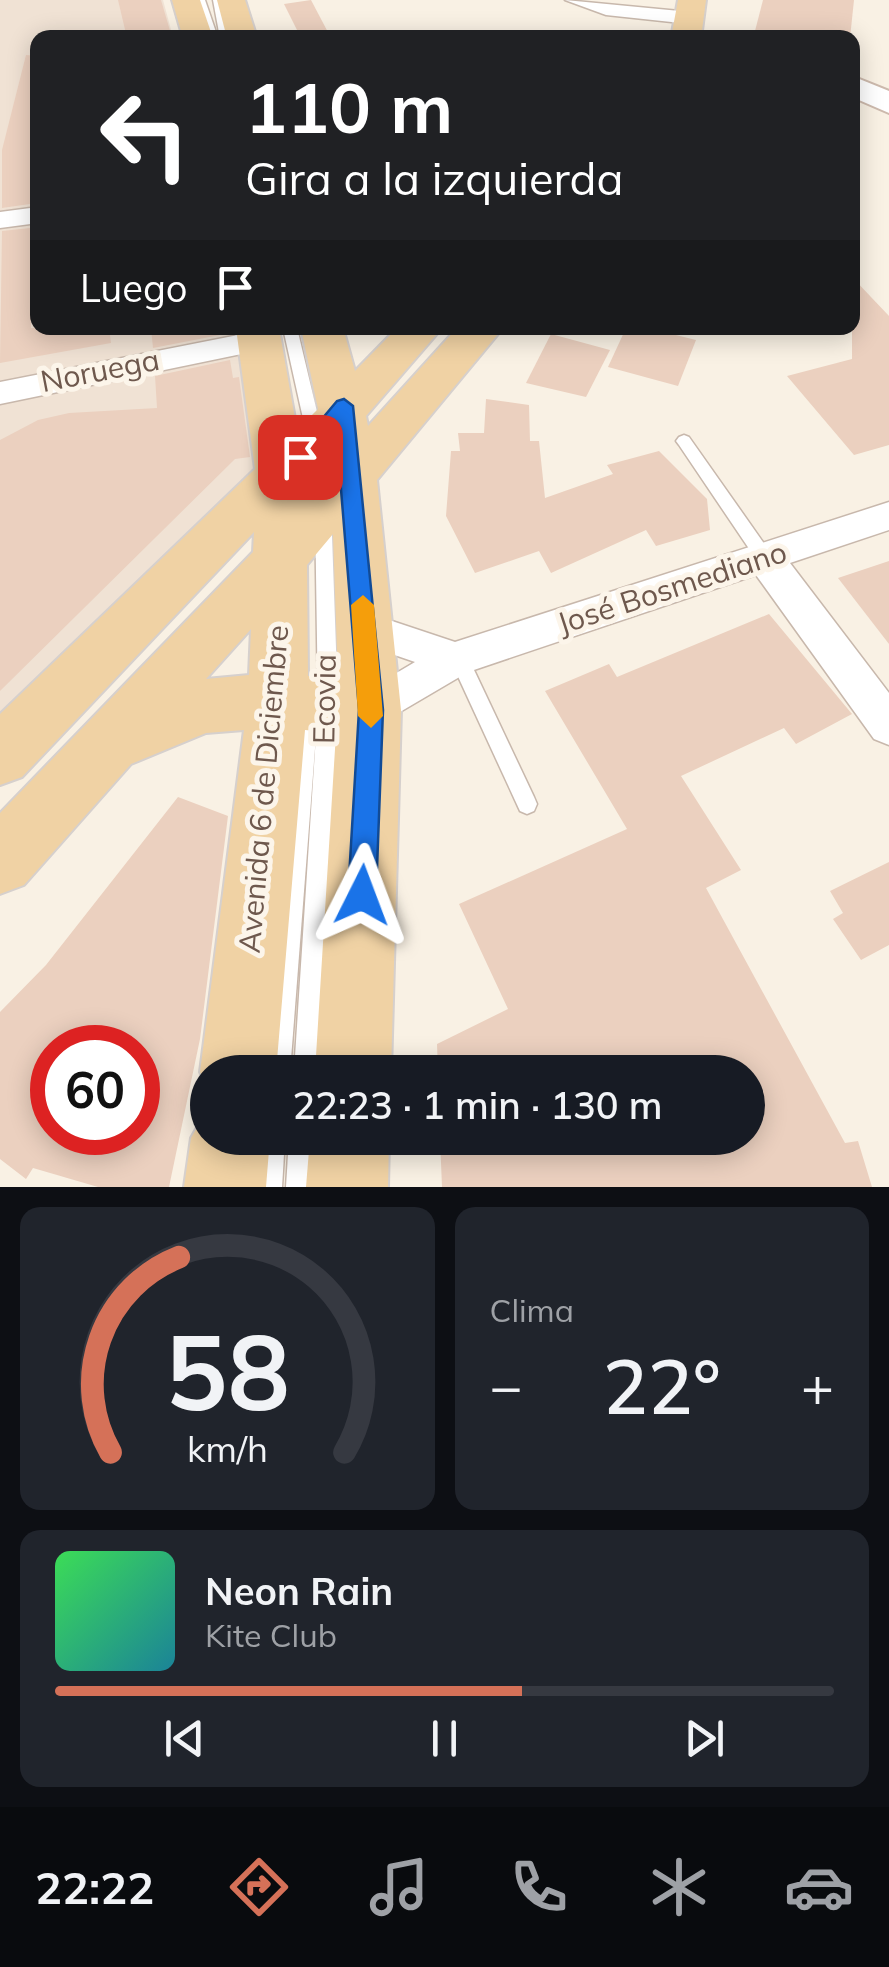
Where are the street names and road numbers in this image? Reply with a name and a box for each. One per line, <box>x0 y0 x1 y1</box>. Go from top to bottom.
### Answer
street label: Noruega <box>37 340 162 400</box>
street label: José Bosmediano <box>552 532 791 642</box>
street label: Avenida 6 de Diciembre <box>230 623 296 954</box>
street label: Ecovia <box>304 654 344 744</box>

